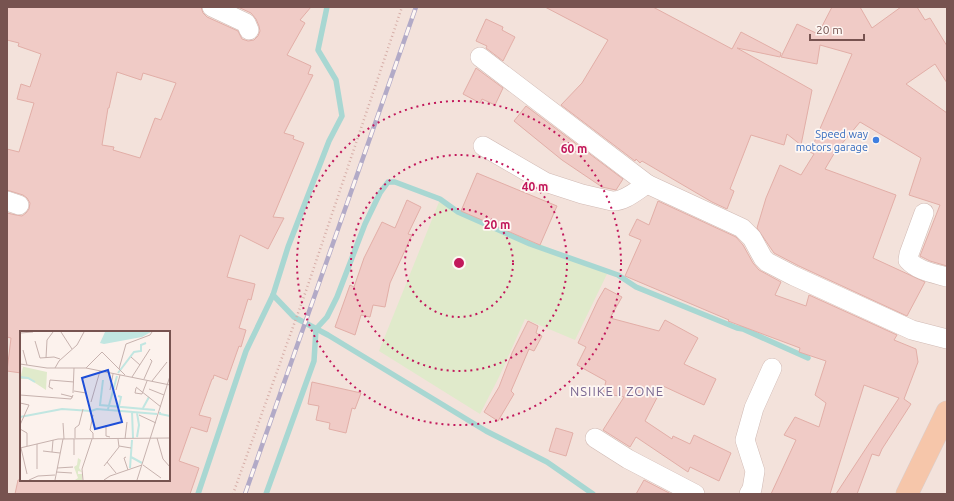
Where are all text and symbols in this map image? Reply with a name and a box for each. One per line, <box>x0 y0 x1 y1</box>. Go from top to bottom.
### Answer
scale bar <box>810 16 864 42</box>
text: 20 m <box>816 23 843 36</box>
place label: Speed way motors garage <box>796 128 869 153</box>
marker: Speed way motors garage <box>871 135 881 145</box>
text: 60 m <box>561 142 587 155</box>
text: 40 m <box>522 180 548 193</box>
text: 20 m <box>484 218 510 231</box>
centre of rings <box>452 256 466 270</box>
inset map <box>20 331 170 481</box>
district label: NSIIKE I ZONE <box>570 384 664 398</box>

